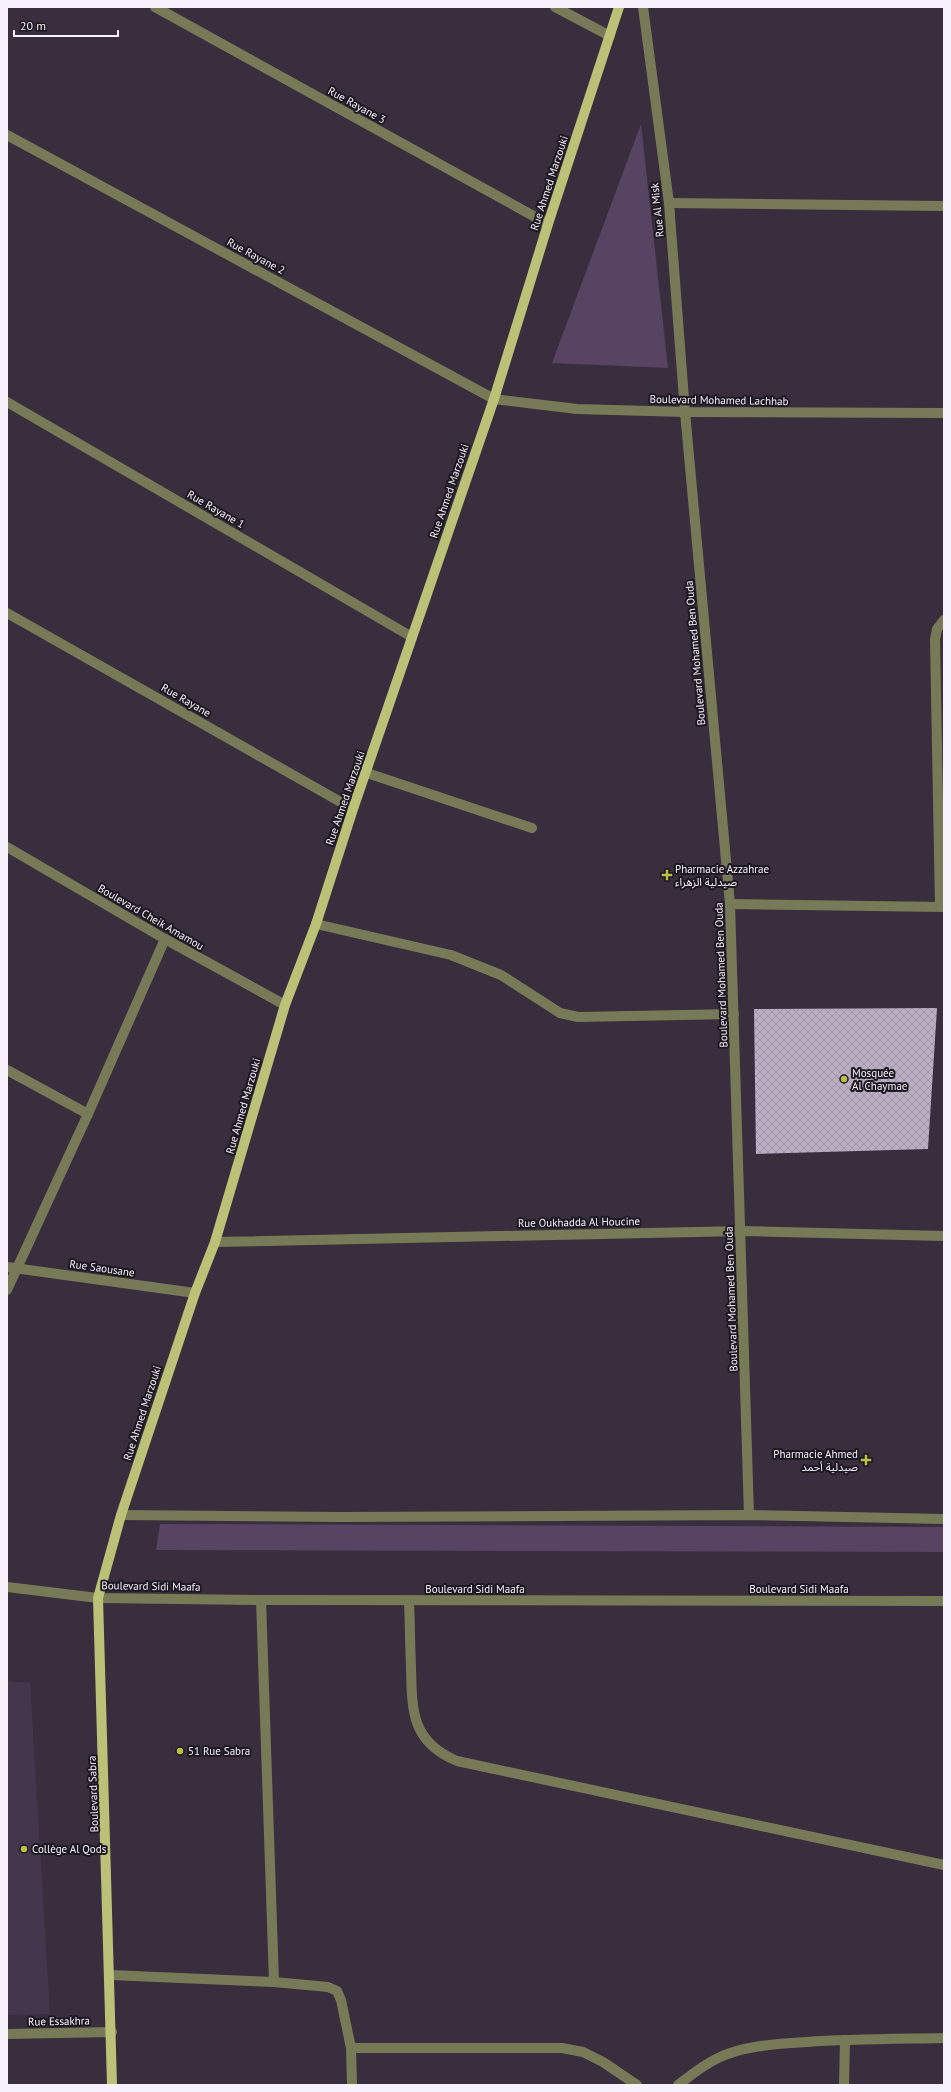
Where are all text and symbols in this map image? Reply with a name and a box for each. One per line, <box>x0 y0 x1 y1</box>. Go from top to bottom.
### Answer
scale bar <box>14 12 118 38</box>
text: 20 m <box>20 18 46 33</box>
street label: Rue Rayane 3 <box>326 83 388 127</box>
street label: Rue Ahmed Marzouki <box>527 134 571 232</box>
street label: Rue Al Misk <box>647 181 667 238</box>
street label: Rue Rayane 2 <box>225 235 287 277</box>
street label: Boulevard Mohamed Lachhab <box>649 392 789 408</box>
street label: Rue Ahmed Marzouki <box>426 442 472 540</box>
street label: Rue Rayane 1 <box>185 487 247 531</box>
street label: Boulevard Mohamed Ben Ouda <box>682 580 708 726</box>
street label: Rue Rayane <box>159 680 214 720</box>
street label: Rue Ahmed Marzouki <box>322 749 368 847</box>
place label: Pharmacie Azzahrae صيدلية الزهراء <box>675 862 770 889</box>
marker: Pharmacie Azzahrae صيدلية الزهراء <box>662 870 672 880</box>
street label: Boulevard Cheik Amamou <box>95 881 207 953</box>
street label: Boulevard Mohamed Ben Ouda <box>711 902 731 1048</box>
street label: Rue Ahmed Marzouki <box>223 1056 263 1156</box>
place label: Mosquée Al Chaymae <box>852 1066 908 1093</box>
marker: Mosquée Al Chaymae <box>839 1074 849 1084</box>
street label: Rue Oukhadda Al Houcine <box>518 1214 641 1230</box>
street label: Boulevard Mohamed Ben Ouda <box>721 1226 741 1372</box>
street label: Rue Saousane <box>68 1256 136 1280</box>
street label: Rue Ahmed Marzouki <box>120 1364 164 1462</box>
place label: Pharmacie Ahmed صيدلية أحمد <box>773 1447 858 1474</box>
marker: Pharmacie Ahmed صيدلية أحمد <box>861 1455 871 1465</box>
street label: Boulevard Sidi Maafa <box>101 1578 201 1594</box>
street label: Boulevard Sidi Maafa <box>425 1582 525 1596</box>
street label: Boulevard Sidi Maafa <box>749 1582 849 1596</box>
place label: 51 Rue Sabra <box>188 1744 250 1758</box>
marker: 51 Rue Sabra <box>175 1746 185 1756</box>
street label: Boulevard Sabra <box>85 1755 101 1833</box>
place label: Collège Al Qods <box>32 1842 107 1856</box>
marker: Collège Al Qods <box>19 1844 29 1854</box>
street label: Rue Essakhra <box>28 2013 90 2029</box>

